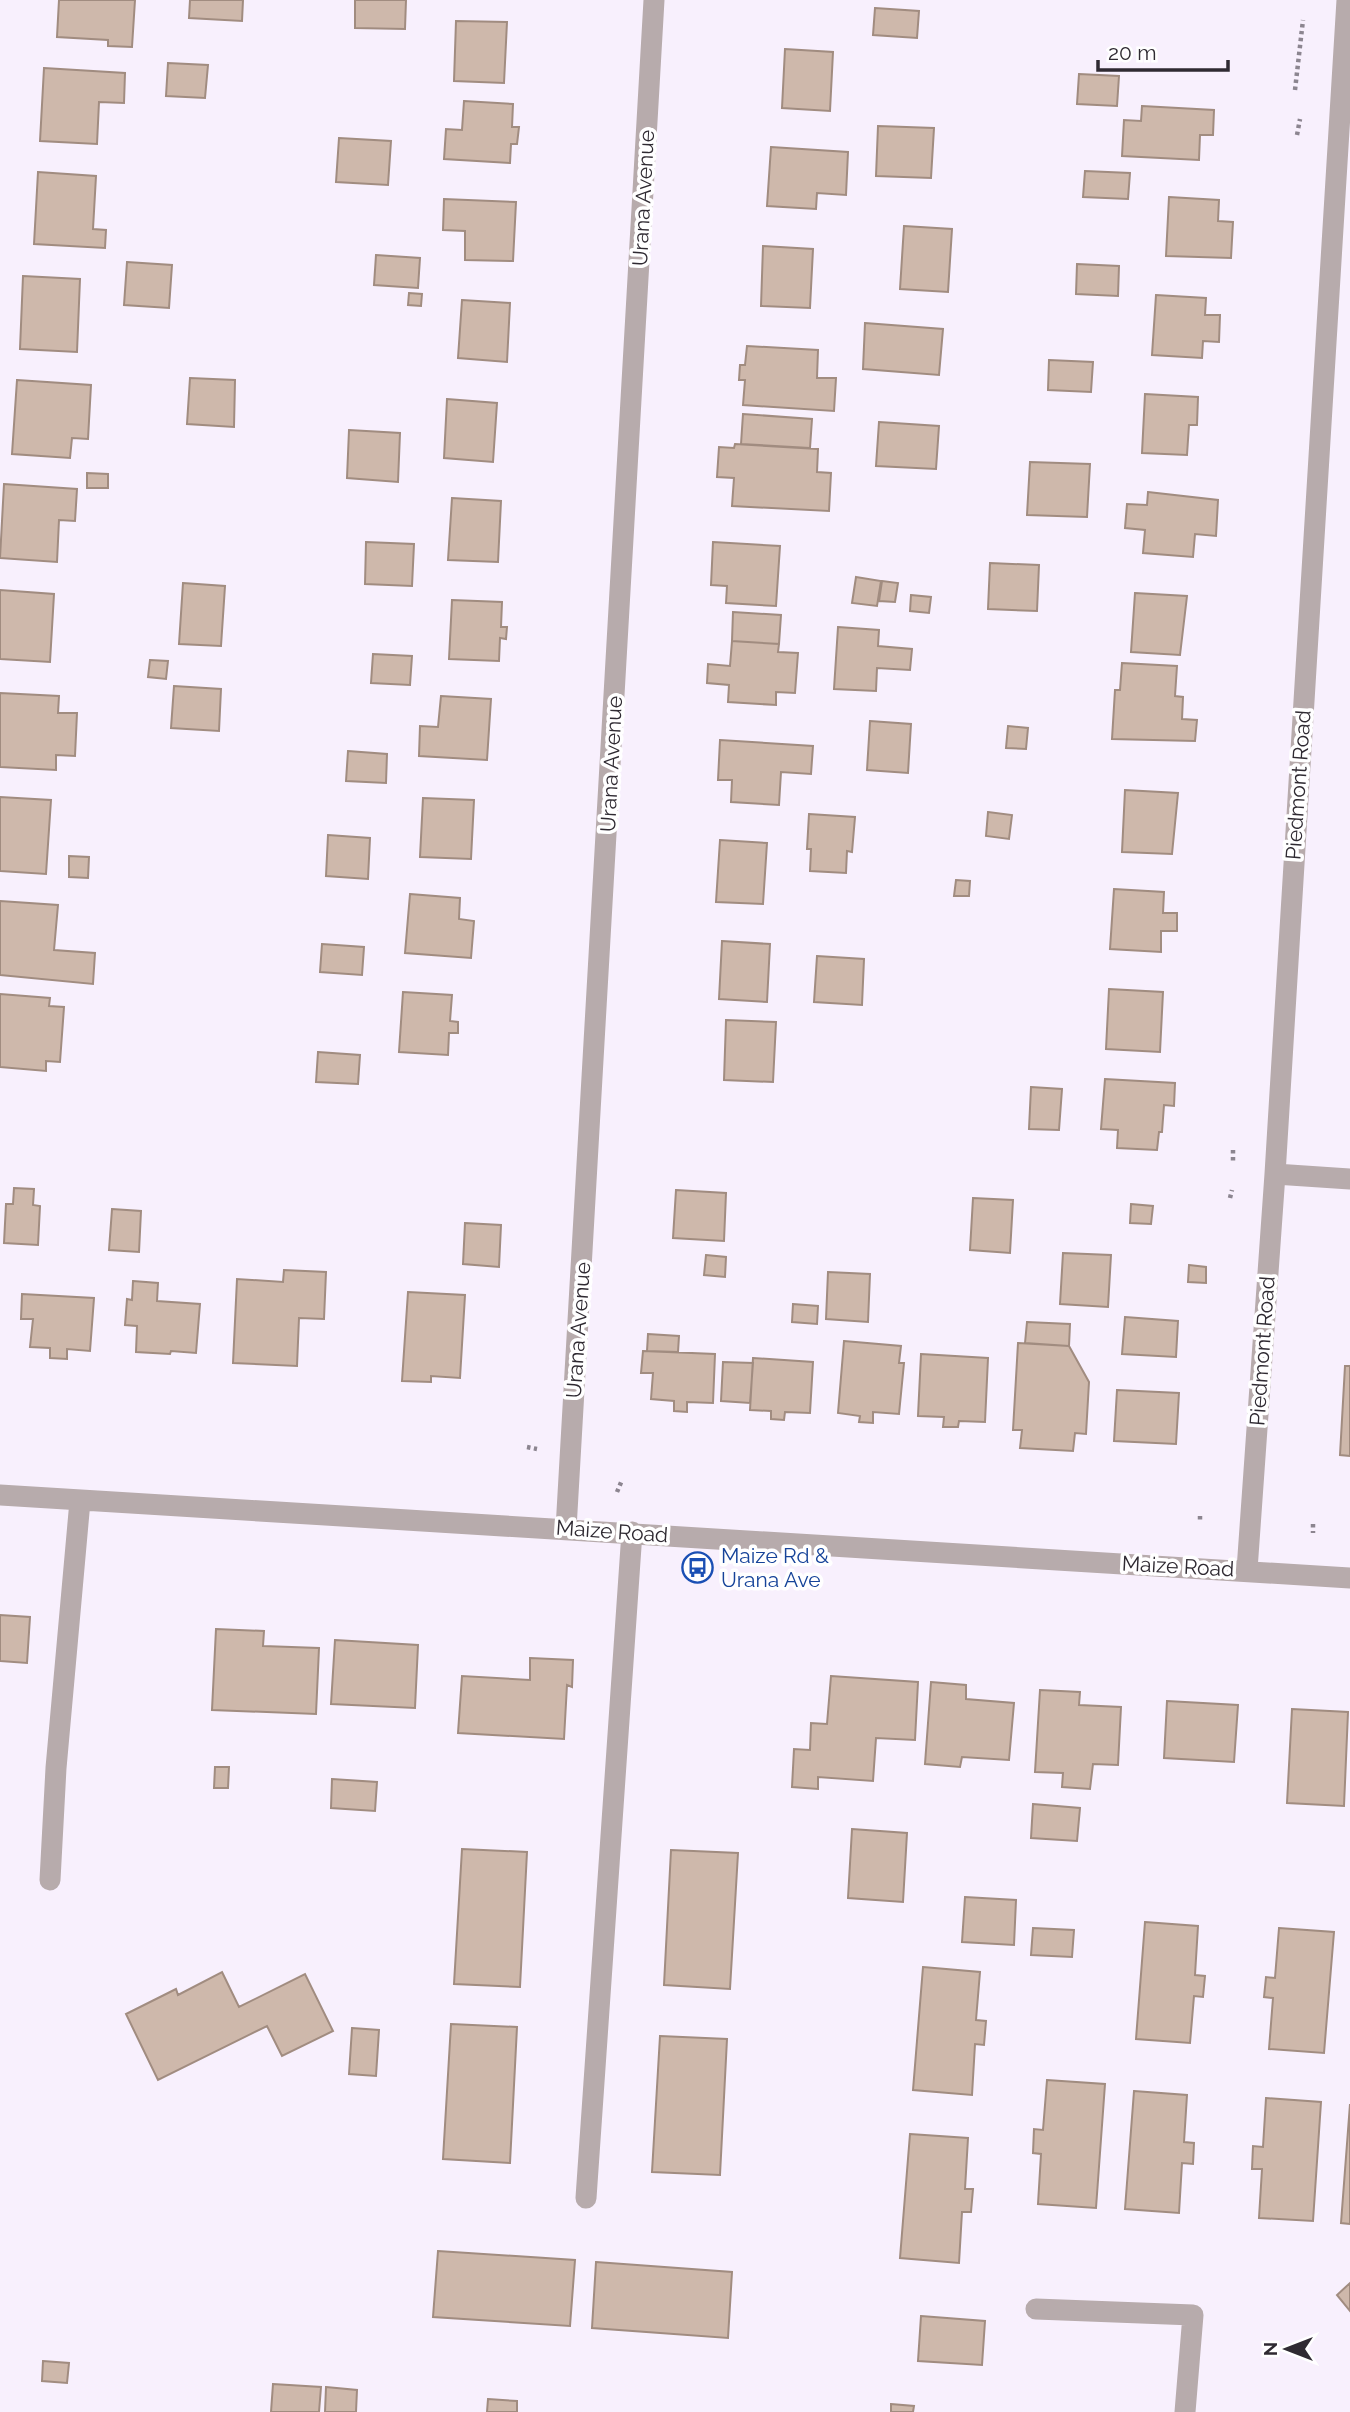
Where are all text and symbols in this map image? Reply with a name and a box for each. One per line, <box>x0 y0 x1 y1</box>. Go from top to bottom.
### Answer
scale bar <box>1098 28 1228 72</box>
text: 20 m <box>1108 40 1156 65</box>
street label: Urana Avenue <box>627 129 659 267</box>
street label: Urana Avenue <box>595 695 627 833</box>
street label: Piedmont Road <box>1280 709 1316 861</box>
street label: Urana Avenue <box>561 1261 595 1399</box>
street label: Piedmont Road <box>1244 1275 1280 1427</box>
street label: Maize Road <box>555 1515 669 1547</box>
place label: Maize Rd & Urana Ave <box>721 1543 829 1592</box>
bus stop icon: Maize Rd & Urana Ave <box>681 1550 715 1584</box>
street label: Maize Road <box>1121 1551 1235 1581</box>
north arrow <box>1252 2314 1322 2384</box>
text: N <box>1259 2342 1281 2356</box>

